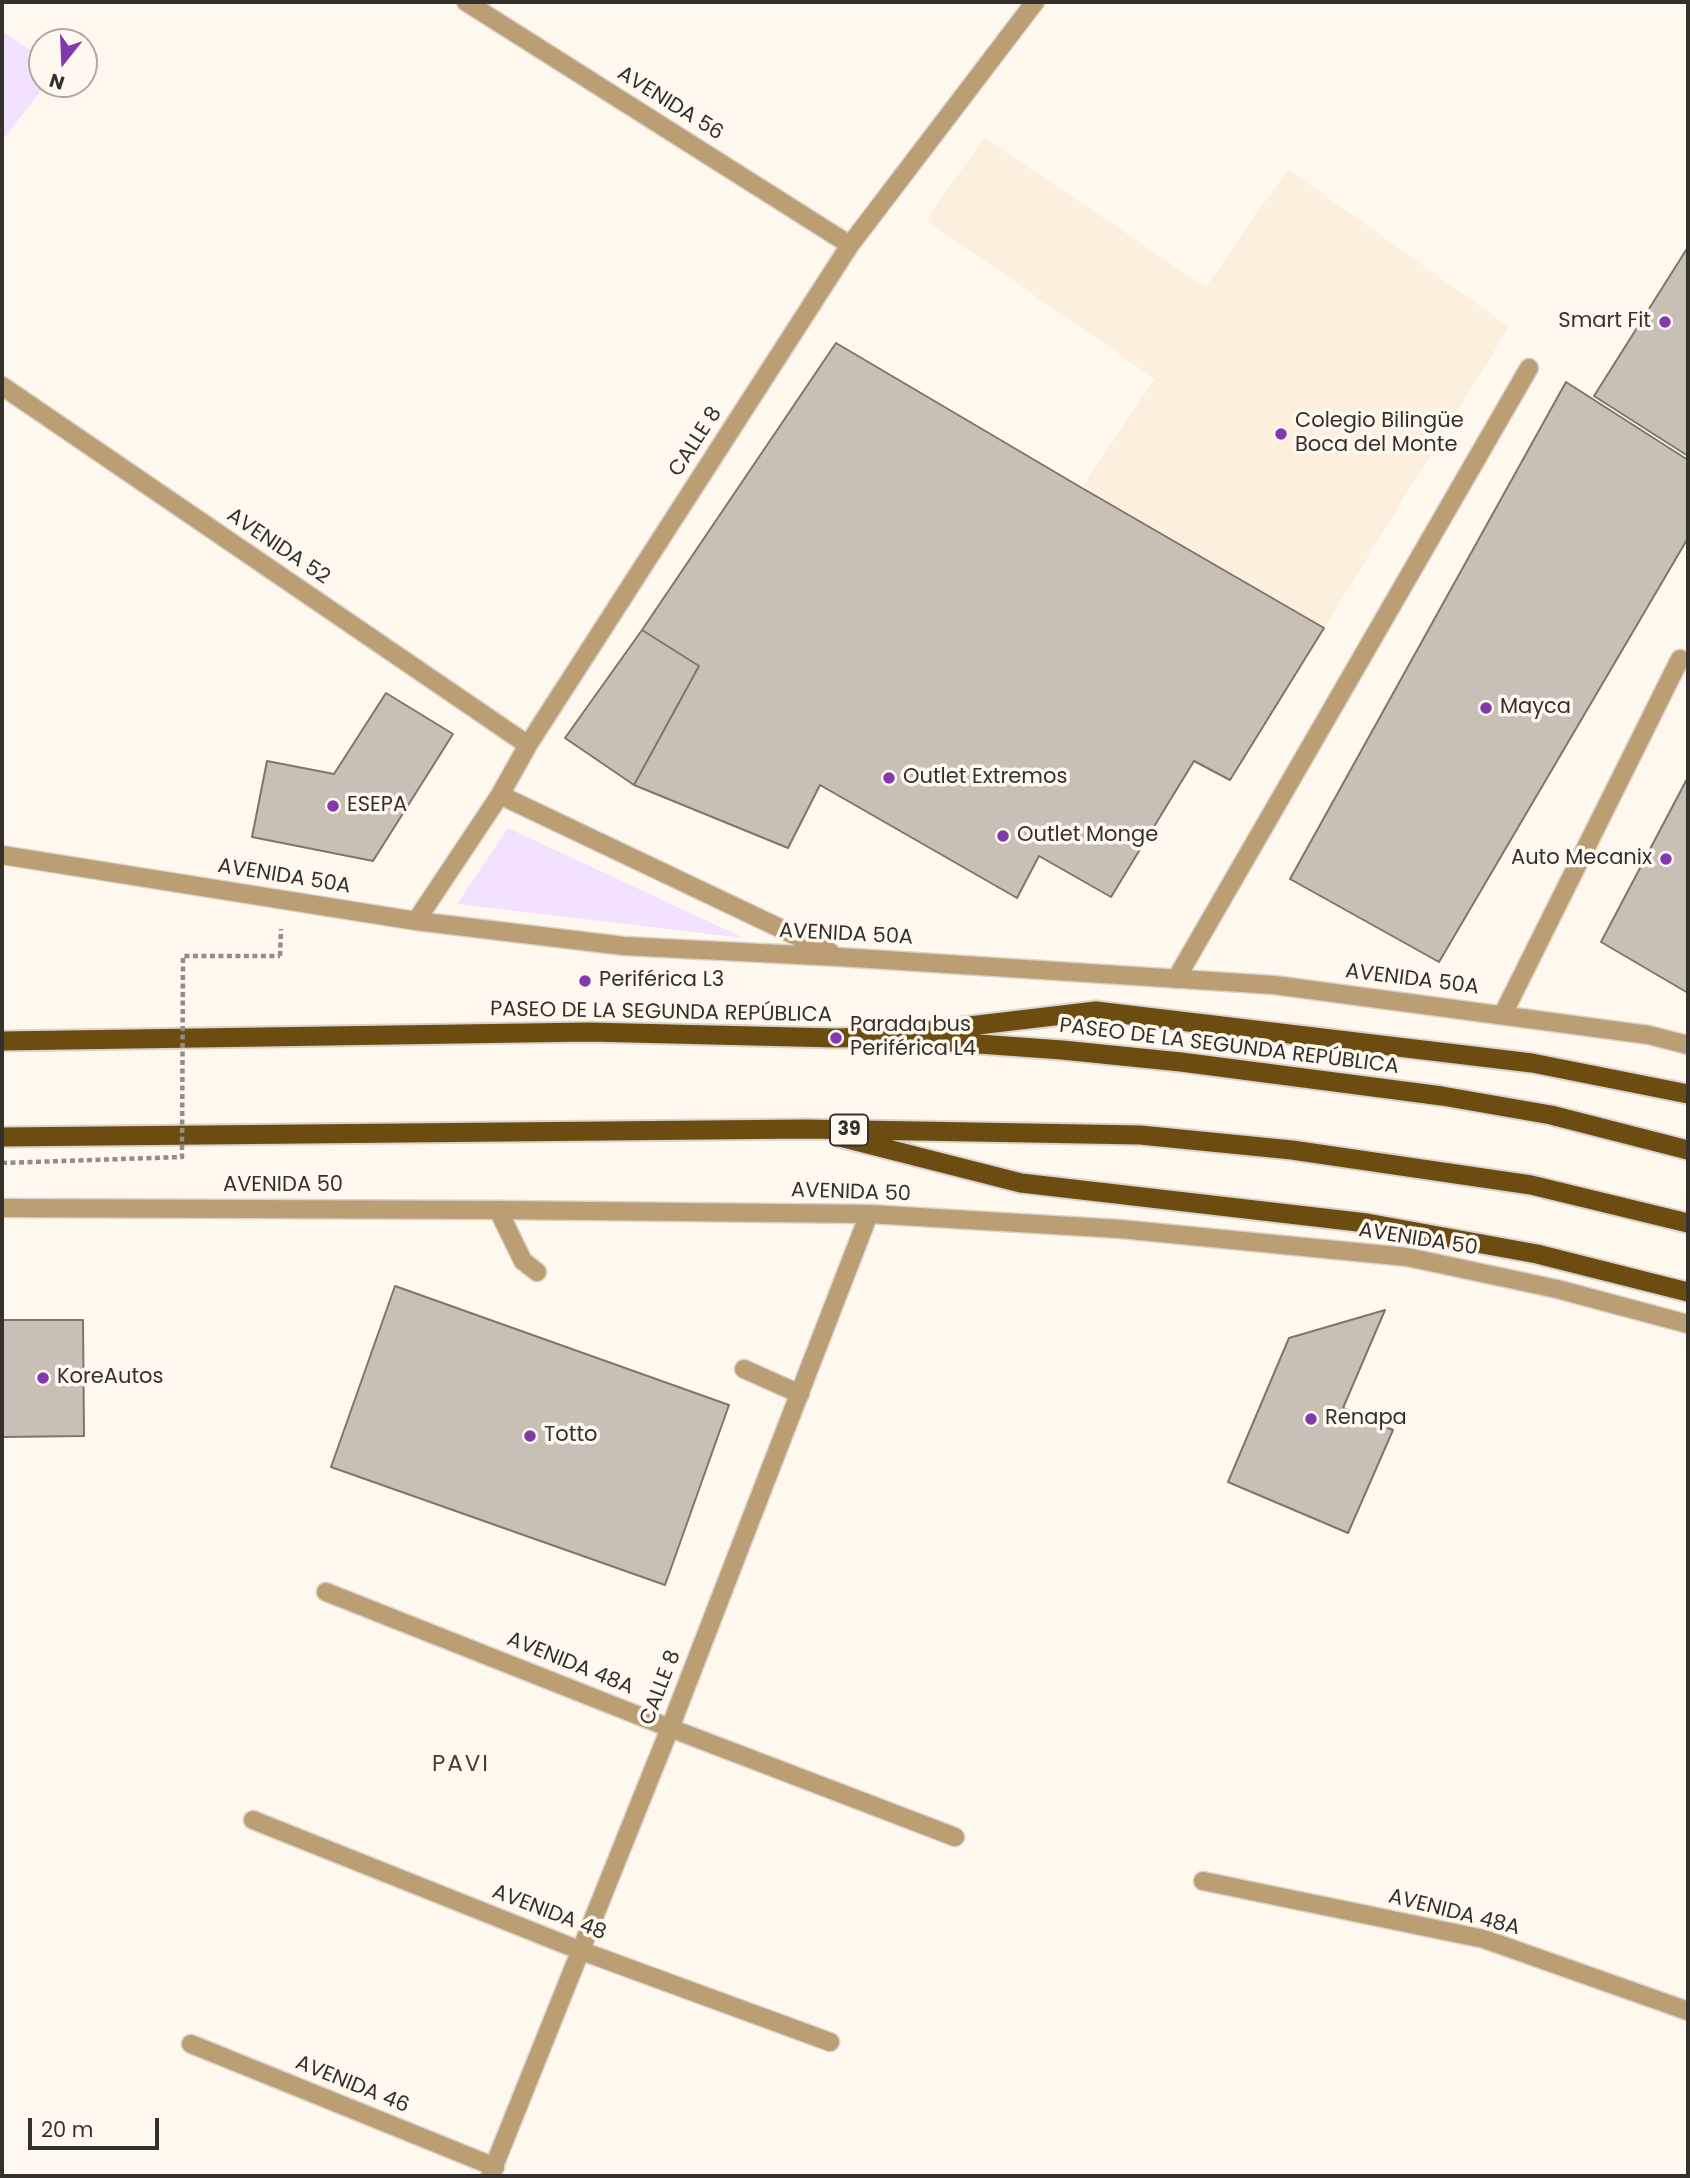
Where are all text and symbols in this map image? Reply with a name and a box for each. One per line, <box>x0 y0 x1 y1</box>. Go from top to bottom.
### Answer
north arrow <box>28 28 98 98</box>
street label: AVENIDA 56 <box>612 61 728 147</box>
text: N <box>46 66 68 97</box>
place label: Smart Fit <box>1558 309 1651 335</box>
marker: Smart Fit <box>1657 314 1673 330</box>
street label: CALLE 8 <box>664 402 728 482</box>
place label: Colegio Bilingüe Boca del Monte <box>1295 409 1464 459</box>
marker: Colegio Bilingüe Boca del Monte <box>1273 426 1289 442</box>
street label: AVENIDA 52 <box>222 503 334 591</box>
place label: Mayca <box>1500 695 1571 721</box>
marker: Mayca <box>1478 700 1494 716</box>
place label: Outlet Extremos <box>903 765 1067 791</box>
marker: Outlet Extremos <box>881 770 897 786</box>
place label: ESEPA <box>347 793 407 819</box>
marker: ESEPA <box>325 798 341 814</box>
place label: Outlet Monge <box>1017 823 1158 849</box>
marker: Outlet Monge <box>995 828 1011 844</box>
place label: Auto Mecanix <box>1511 846 1652 872</box>
marker: Auto Mecanix <box>1658 851 1674 867</box>
street label: AVENIDA 50A <box>216 854 352 900</box>
street label: AVENIDA 50A <box>778 919 914 951</box>
street label: AVENIDA 50A <box>1344 959 1480 1001</box>
place label: Periférica L3 <box>599 968 724 994</box>
marker: Periférica L3 <box>577 973 593 989</box>
street label: PASEO DE LA SEGUNDA REPÚBLICA <box>490 997 832 1029</box>
place label: Parada bus Periférica L4 <box>850 1013 976 1063</box>
street label: PASEO DE LA SEGUNDA REPÚBLICA <box>1058 1014 1400 1080</box>
marker: Parada bus Periférica L4 <box>828 1030 844 1046</box>
road number: 39 <box>830 1114 868 1146</box>
street label: AVENIDA 50 <box>223 1173 343 1199</box>
street label: AVENIDA 50 <box>791 1178 911 1208</box>
street label: AVENIDA 50 <box>1357 1218 1479 1262</box>
place label: KoreAutos <box>57 1365 164 1391</box>
marker: KoreAutos <box>35 1370 51 1386</box>
place label: Renapa <box>1325 1406 1407 1432</box>
marker: Renapa <box>1303 1411 1319 1427</box>
place label: Totto <box>544 1423 598 1449</box>
marker: Totto <box>522 1428 538 1444</box>
street label: AVENIDA 48A <box>503 1627 637 1701</box>
street label: CALLE 8 <box>635 1647 687 1729</box>
district label: PAVI <box>432 1751 490 1779</box>
street label: AVENIDA 48 <box>488 1880 610 1946</box>
street label: AVENIDA 48A <box>1386 1885 1522 1941</box>
street label: AVENIDA 46 <box>292 2051 412 2119</box>
scale bar <box>32 2104 163 2148</box>
text: 20 m <box>41 2115 94 2144</box>

